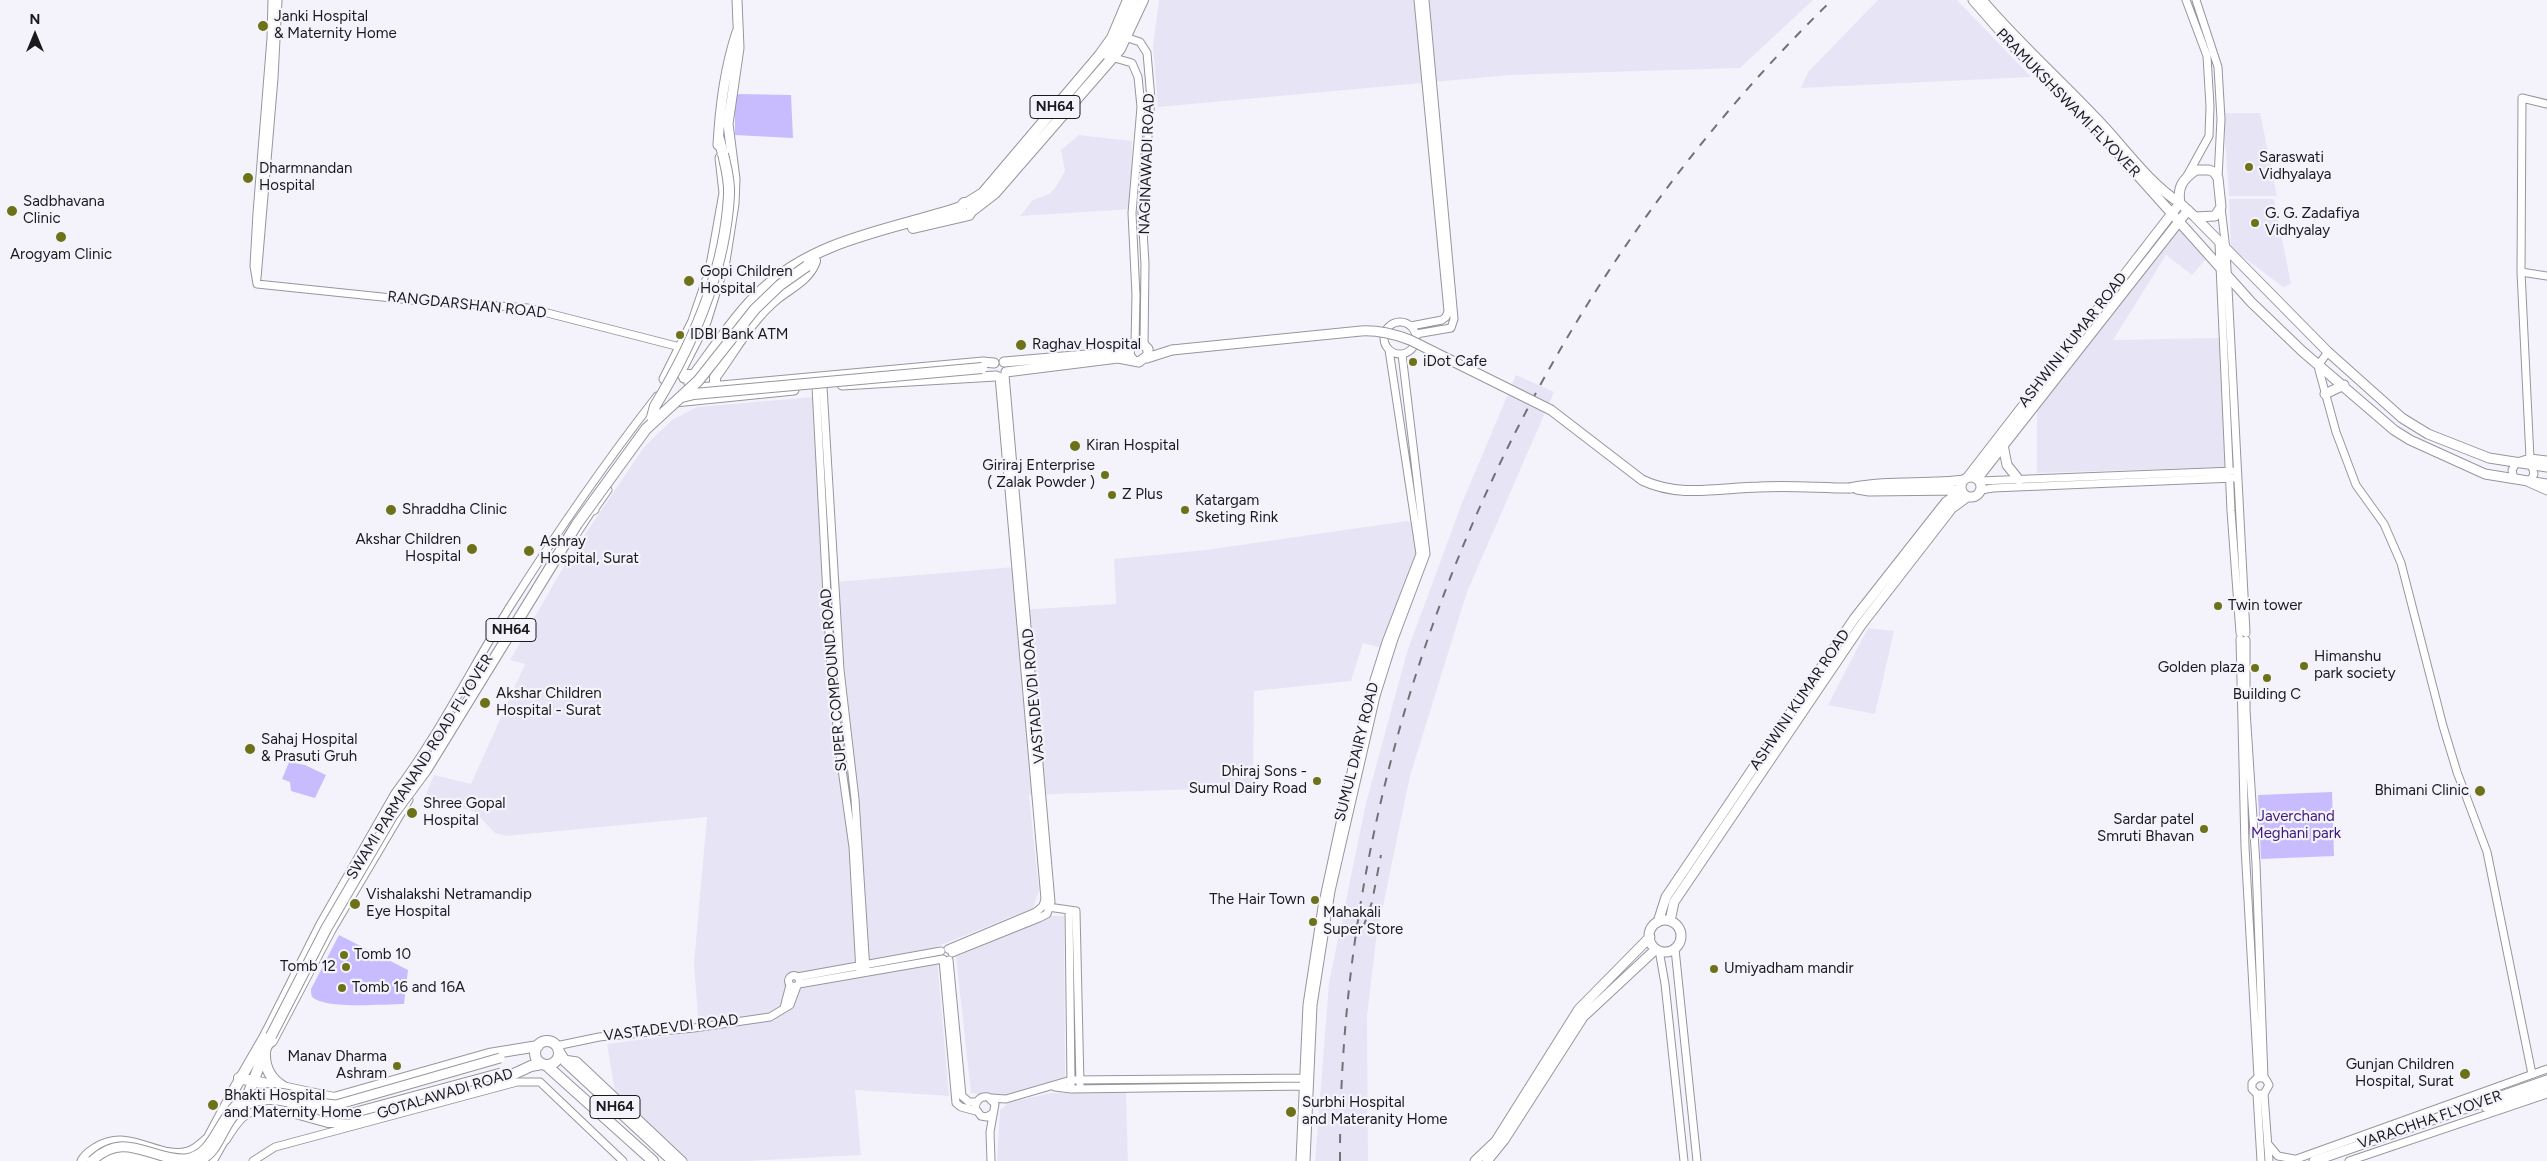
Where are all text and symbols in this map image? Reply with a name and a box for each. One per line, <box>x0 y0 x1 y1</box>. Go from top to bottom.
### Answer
place label: Janki Hospital & Maternity Home <box>274 8 397 43</box>
north arrow <box>10 10 60 60</box>
text: N <box>30 11 40 28</box>
marker: Janki Hospital & Maternity Home <box>256 19 270 33</box>
street label: PRAMUKSHSWAMI FLYOVER <box>1992 25 2144 181</box>
street label: NAGINAWADI ROAD <box>1136 93 1158 235</box>
road number: NH64 <box>1030 95 1080 118</box>
place label: Saraswati Vidhyalaya <box>2259 149 2331 184</box>
place label: Dharmnandan Hospital <box>259 160 352 195</box>
marker: Saraswati Vidhyalaya <box>2243 161 2255 173</box>
marker: Dharmnandan Hospital <box>241 171 255 185</box>
place label: Sadbhavana Clinic <box>23 193 105 228</box>
marker: Sadbhavana Clinic <box>5 204 19 218</box>
place label: G. G. Zadafiya Vidhyalay <box>2265 205 2360 240</box>
marker: G. G. Zadafiya Vidhyalay <box>2249 217 2261 229</box>
marker: Arogyam Clinic <box>54 230 68 244</box>
place label: Arogyam Clinic <box>10 246 112 264</box>
place label: Gopi Children Hospital <box>700 263 793 298</box>
street label: ASHWINI KUMAR ROAD <box>2015 269 2131 411</box>
marker: Gopi Children Hospital <box>682 274 696 288</box>
street label: RANGDARSHAN ROAD <box>387 288 547 322</box>
place label: IDBI Bank ATM <box>690 326 788 344</box>
marker: IDBI Bank ATM <box>674 329 686 341</box>
place label: Raghav Hospital <box>1032 336 1141 354</box>
marker: Raghav Hospital <box>1014 338 1028 352</box>
place label: iDot Cafe <box>1423 353 1487 371</box>
marker: iDot Cafe <box>1407 356 1419 368</box>
place label: Kiran Hospital <box>1086 437 1179 455</box>
marker: Kiran Hospital <box>1068 439 1082 453</box>
place label: Giriraj Enterprise ( Zalak Powder ) <box>982 457 1095 492</box>
marker: Giriraj Enterprise ( Zalak Powder ) <box>1099 469 1111 481</box>
place label: Z Plus <box>1122 486 1163 504</box>
marker: Z Plus <box>1106 489 1118 501</box>
place label: Katargam Sketing Rink <box>1195 492 1278 527</box>
place label: Shraddha Clinic <box>402 501 507 519</box>
marker: Shraddha Clinic <box>384 503 398 517</box>
marker: Katargam Sketing Rink <box>1179 504 1191 516</box>
place label: Akshar Children Hospital <box>355 531 461 566</box>
place label: Ashray Hospital, Surat <box>540 533 639 568</box>
marker: Akshar Children Hospital <box>465 542 479 556</box>
marker: Ashray Hospital, Surat <box>522 544 536 558</box>
street label: SUPER COMPOUND ROAD <box>817 588 851 772</box>
place label: Twin tower <box>2228 597 2302 615</box>
marker: Twin tower <box>2212 600 2224 612</box>
road number: NH64 <box>486 618 536 642</box>
street label: ASHWINI KUMAR ROAD <box>1746 626 1854 774</box>
street label: VASTADEVDI ROAD <box>1019 628 1049 764</box>
place label: Himanshu park society <box>2314 648 2396 683</box>
street label: SWAMI PARMANAND ROAD FLYOVER <box>343 651 497 883</box>
place label: Golden plaza <box>2158 659 2245 677</box>
marker: Himanshu park society <box>2298 660 2310 672</box>
marker: Golden plaza <box>2249 662 2261 674</box>
marker: Building C <box>2261 672 2273 684</box>
street label: SUMUL DAIRY ROAD <box>1331 681 1383 823</box>
place label: Akshar Children Hospital - Surat <box>496 685 602 720</box>
place label: Building C <box>2233 686 2301 704</box>
marker: Akshar Children Hospital - Surat <box>478 696 492 710</box>
place label: Sahaj Hospital & Prasuti Gruh <box>261 731 358 766</box>
marker: Sahaj Hospital & Prasuti Gruh <box>243 742 257 756</box>
place label: Dhiraj Sons - Sumul Dairy Road <box>1189 763 1307 798</box>
marker: Dhiraj Sons - Sumul Dairy Road <box>1311 775 1323 787</box>
place label: Bhimani Clinic <box>2374 782 2469 800</box>
marker: Bhimani Clinic <box>2473 784 2487 798</box>
place label: Shree Gopal Hospital <box>423 795 506 830</box>
marker: Shree Gopal Hospital <box>405 806 419 820</box>
park label: Javerchand Meghani park <box>2251 808 2341 843</box>
place label: Sardar patel Smruti Bhavan <box>2097 811 2194 846</box>
marker: Sardar patel Smruti Bhavan <box>2198 823 2210 835</box>
place label: Vishalakshi Netramandip Eye Hospital <box>366 886 532 921</box>
place label: The Hair Town <box>1209 891 1305 909</box>
marker: The Hair Town <box>1309 894 1321 906</box>
marker: Vishalakshi Netramandip Eye Hospital <box>348 897 362 911</box>
place label: Mahakali Super Store <box>1323 904 1403 939</box>
marker: Mahakali Super Store <box>1307 916 1319 928</box>
place label: Tomb 10 <box>354 946 411 964</box>
marker: Tomb 10 <box>338 949 350 961</box>
place label: Tomb 12 <box>280 958 336 976</box>
place label: Umiyadham mandir <box>1724 960 1854 978</box>
marker: Tomb 12 <box>340 961 352 973</box>
marker: Umiyadham mandir <box>1708 963 1720 975</box>
place label: Tomb 16 and 16A <box>352 979 465 997</box>
marker: Tomb 16 and 16A <box>336 982 348 994</box>
street label: VASTADEVDI ROAD <box>603 1011 739 1045</box>
place label: Manav Dharma Ashram <box>287 1048 387 1083</box>
place label: Gunjan Children Hospital, Surat <box>2346 1056 2454 1091</box>
marker: Manav Dharma Ashram <box>391 1060 403 1072</box>
street label: GOTALAWADI ROAD <box>375 1065 515 1123</box>
marker: Gunjan Children Hospital, Surat <box>2458 1067 2472 1081</box>
place label: Bhakti Hospital and Maternity Home <box>224 1087 362 1122</box>
street label: VARACHHA FLYOVER <box>2356 1087 2504 1153</box>
place label: Surbhi Hospital and Materanity Home <box>1302 1094 1447 1129</box>
road number: NH64 <box>590 1096 640 1118</box>
marker: Bhakti Hospital and Maternity Home <box>206 1098 220 1112</box>
marker: Surbhi Hospital and Materanity Home <box>1284 1105 1298 1119</box>

